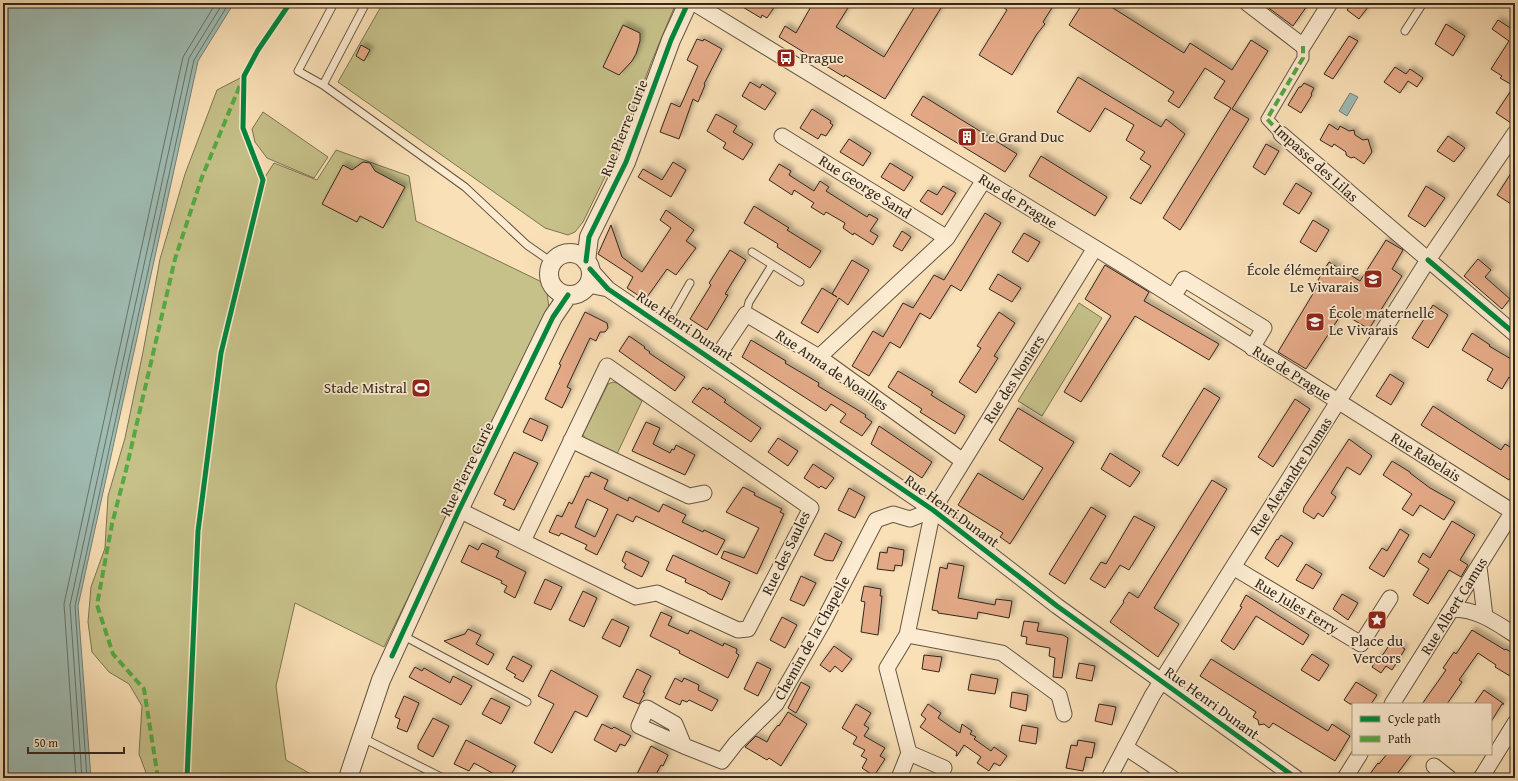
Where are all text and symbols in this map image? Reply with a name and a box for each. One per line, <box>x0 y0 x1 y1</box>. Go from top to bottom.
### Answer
bus stop icon: Prague <box>775 47 797 69</box>
place label: Prague <box>800 47 844 68</box>
street label: Rue Pierre Curie <box>595 76 652 179</box>
street label: Impasse des Lilas <box>1269 119 1363 206</box>
building icon: Le Grand Duc <box>956 126 978 148</box>
place label: Le Grand Duc <box>981 126 1065 147</box>
street label: Rue George Sand <box>815 150 916 223</box>
street label: Rue de Prague <box>975 168 1062 233</box>
place label: École élémentaire Le Vivarais <box>1247 259 1359 297</box>
school or university icon: École élémentaire Le Vivarais <box>1362 268 1384 290</box>
street label: Rue Henri Dunant <box>633 285 738 366</box>
place label: École maternelle Le Vivarais <box>1329 302 1434 340</box>
school or university icon: École maternelle Le Vivarais <box>1304 311 1326 333</box>
street label: Rue Anna de Noailles <box>772 324 893 415</box>
street label: Rue des Noniers <box>978 330 1049 427</box>
street label: Rue de Prague <box>1249 340 1336 405</box>
place label: Stade Mistral <box>324 377 407 398</box>
sports icon: Stade Mistral <box>410 377 432 399</box>
street label: Rue Alexandre Dumas <box>1244 412 1337 539</box>
street label: Rue Pierre Curie <box>435 418 498 519</box>
street label: Rue Rabelais <box>1387 427 1465 486</box>
street label: Rue Henri Dunant <box>901 469 1005 553</box>
street label: Rue des Saules <box>756 507 815 598</box>
street label: Rue Albert Camus <box>1415 553 1492 659</box>
street label: Chemin de la Chapelle <box>769 572 854 704</box>
street label: Rue Jules Ferry <box>1252 572 1343 639</box>
place icon: Place du Vercors <box>1366 609 1388 631</box>
place label: Place du Vercors <box>1351 630 1404 668</box>
street label: Rue Henri Dunant <box>1161 661 1265 745</box>
legend <box>1352 703 1492 755</box>
text: Cycle path <box>1388 710 1441 727</box>
scale bar <box>28 729 124 755</box>
text: Path <box>1388 730 1411 747</box>
text: 50 m <box>34 734 58 751</box>

